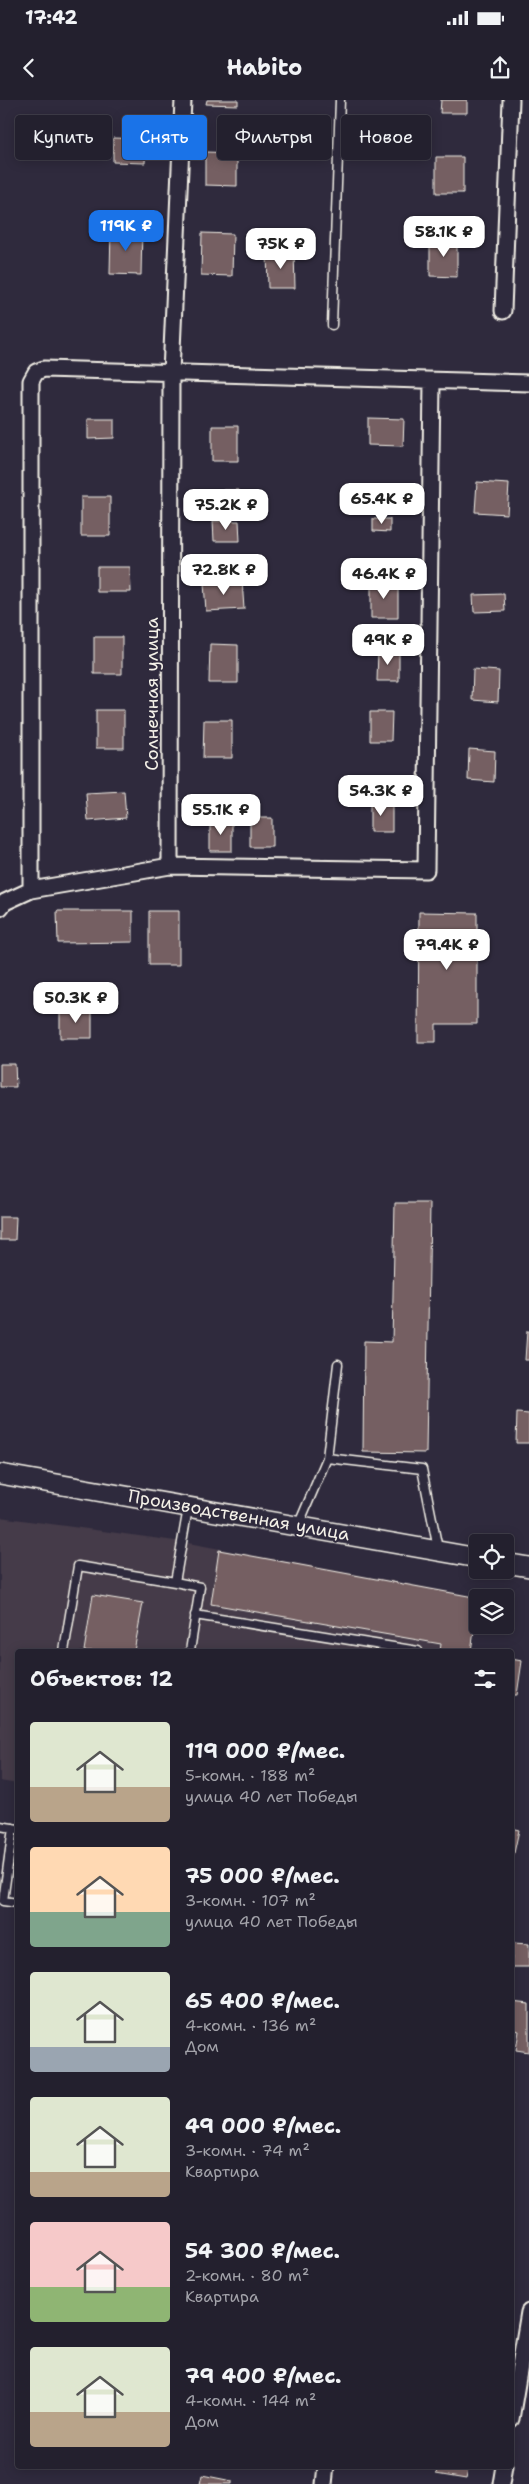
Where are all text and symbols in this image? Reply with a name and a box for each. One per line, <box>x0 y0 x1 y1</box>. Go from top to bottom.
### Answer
text: 17:42 <box>25 5 77 30</box>
text: Habito <box>227 53 302 82</box>
icon: back <box>15 54 43 82</box>
icon: share <box>486 54 514 82</box>
chip: Купить <box>15 115 112 160</box>
chip: Снять <box>122 115 207 160</box>
chip: Фильтры <box>217 115 331 160</box>
chip: Новое <box>341 115 431 160</box>
pin: 119K ₽ <box>85 210 167 252</box>
text: 119K ₽ <box>100 215 152 236</box>
pin: 58.1K ₽ <box>398 216 490 258</box>
text: 58.1K ₽ <box>415 221 473 242</box>
pin: 75K ₽ <box>246 228 316 270</box>
text: 75K ₽ <box>257 233 305 254</box>
pin: 65.4K ₽ <box>336 482 428 525</box>
pin: 75.2K ₽ <box>180 488 272 531</box>
text: 65.4K ₽ <box>351 488 413 509</box>
text: 75.2K ₽ <box>194 494 258 515</box>
pin: 72.8K ₽ <box>178 554 270 596</box>
pin: 46.4K ₽ <box>338 558 430 600</box>
text: 72.8K ₽ <box>192 559 256 580</box>
text: 46.4K ₽ <box>352 563 416 584</box>
street label: Солнечная улица <box>140 617 164 771</box>
pin: 49K ₽ <box>353 624 423 666</box>
text: 49K ₽ <box>363 629 413 650</box>
pin: 54.3K ₽ <box>335 774 427 817</box>
text: 54.3K ₽ <box>349 780 413 801</box>
pin: 55.1K ₽ <box>175 794 267 836</box>
text: 55.1K ₽ <box>192 799 250 820</box>
pin: 79.4K ₽ <box>401 928 493 971</box>
text: 79.4K ₽ <box>415 934 479 955</box>
pin: 50.3K ₽ <box>30 982 122 1024</box>
text: 50.3K ₽ <box>44 987 108 1008</box>
street label: Производственная улица <box>126 1484 352 1546</box>
map controls <box>469 1534 514 1634</box>
button: locate <box>469 1534 514 1579</box>
button: layers <box>469 1589 514 1634</box>
text: Объектов: 12 <box>30 1665 173 1693</box>
icon: filters <box>471 1665 499 1693</box>
text: 119 000 ₽/мес. <box>185 1737 345 1765</box>
icon: home <box>70 1742 130 1802</box>
text: 5-комн. · 188 m² <box>185 1765 315 1786</box>
text: улица 40 лет Победы <box>185 1786 358 1807</box>
text: 75 000 ₽/мес. <box>185 1862 340 1890</box>
icon: home <box>70 1867 130 1927</box>
text: 3-комн. · 107 m² <box>185 1890 316 1911</box>
text: улица 40 лет Победы <box>185 1911 358 1932</box>
text: 65 400 ₽/мес. <box>185 1987 340 2015</box>
icon: home <box>70 1992 130 2052</box>
text: 4-комн. · 136 m² <box>185 2015 316 2036</box>
text: Дом <box>185 2036 219 2057</box>
text: 49 000 ₽/мес. <box>185 2112 341 2140</box>
icon: home <box>70 2117 130 2177</box>
text: 3-комн. · 74 m² <box>185 2140 310 2161</box>
text: Квартира <box>185 2161 259 2182</box>
text: 54 300 ₽/мес. <box>185 2237 340 2265</box>
icon: home <box>70 2242 130 2302</box>
text: 2-комн. · 80 m² <box>185 2265 309 2286</box>
text: Квартира <box>185 2286 259 2307</box>
text: 79 400 ₽/мес. <box>185 2362 342 2390</box>
icon: home <box>70 2367 130 2427</box>
text: 4-комн. · 144 m² <box>185 2390 316 2411</box>
text: Дом <box>185 2411 219 2432</box>

